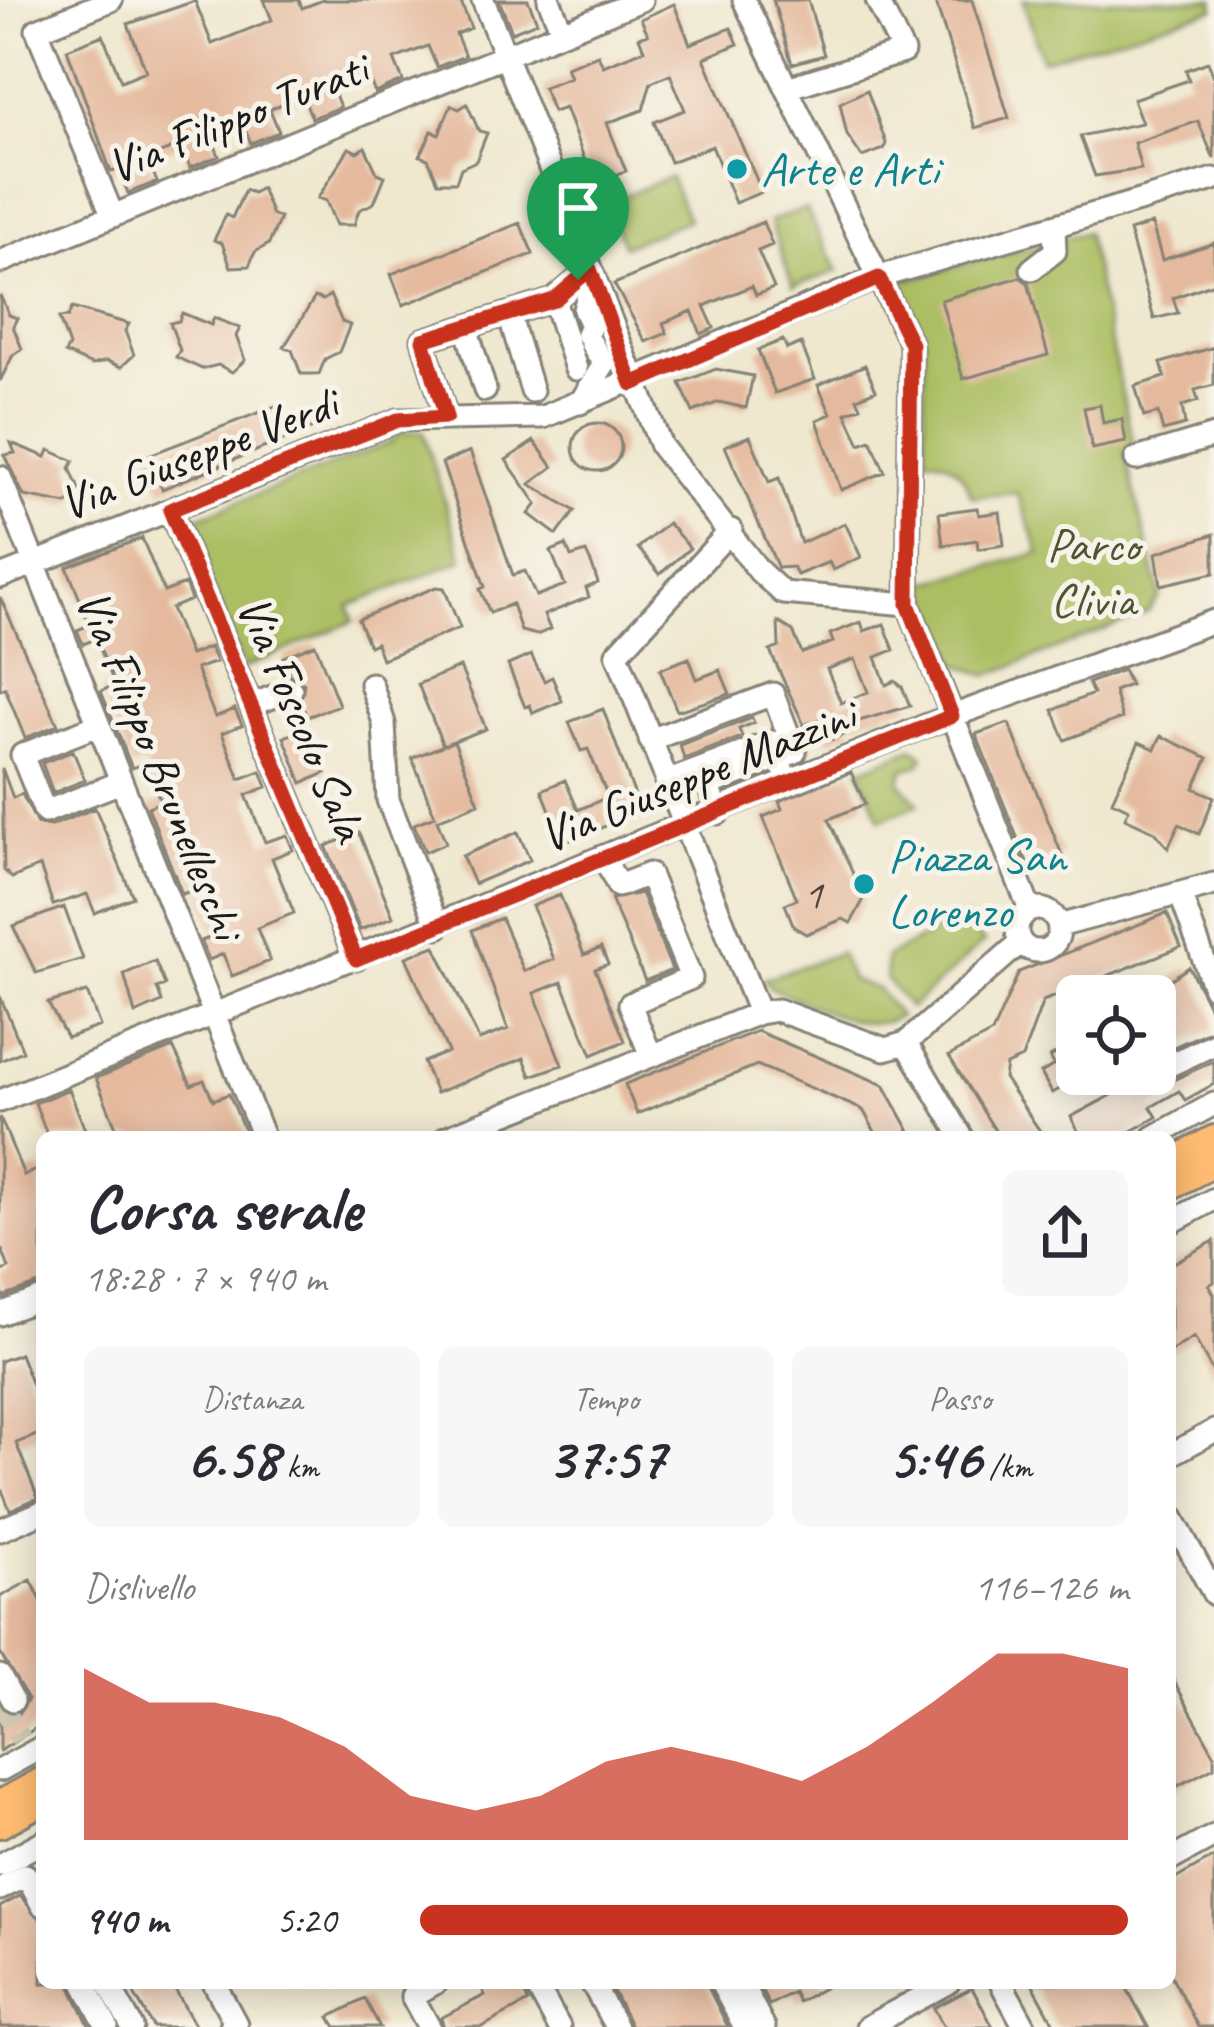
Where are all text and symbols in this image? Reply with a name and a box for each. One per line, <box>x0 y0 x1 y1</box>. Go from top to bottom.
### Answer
street label: Via Filippo Turati <box>98 36 381 196</box>
place label: Arte e Arti <box>761 139 944 199</box>
marker: Arte e Arti <box>724 156 750 182</box>
pin <box>527 157 629 280</box>
icon: arrive <box>545 175 611 241</box>
street label: Via Giuseppe Verdi <box>51 371 350 533</box>
park label: Parco Clivia <box>1047 515 1144 630</box>
street label: Via Filippo Brunelleschi <box>63 581 260 953</box>
street label: Via Foscolo Sala <box>224 587 382 852</box>
street label: Via Giuseppe Mazzini <box>531 682 869 866</box>
place label: Piazza San Lorenzo <box>888 826 1068 941</box>
house number: 1 <box>804 868 825 921</box>
marker: Piazza San Lorenzo <box>851 871 877 897</box>
map controls <box>1056 975 1176 1095</box>
button: locate <box>1056 975 1176 1095</box>
text: Corsa serale <box>84 1167 361 1250</box>
button: share <box>1002 1170 1128 1296</box>
text: 18:28 · 7 × 940 m <box>84 1254 326 1303</box>
text: Distanza <box>202 1378 302 1420</box>
text: Tempo <box>573 1378 639 1420</box>
text: Passo <box>929 1378 991 1420</box>
text: 6.58 <box>185 1420 278 1496</box>
text: 37:57 <box>547 1420 665 1496</box>
text: 5:46 <box>888 1420 981 1496</box>
text: km <box>278 1446 319 1488</box>
text: /km <box>981 1446 1032 1488</box>
text: Dislivello <box>84 1563 194 1612</box>
text: 116–126 m <box>974 1563 1128 1612</box>
text: 940 m <box>84 1896 168 1945</box>
text: 5:20 <box>276 1896 336 1945</box>

